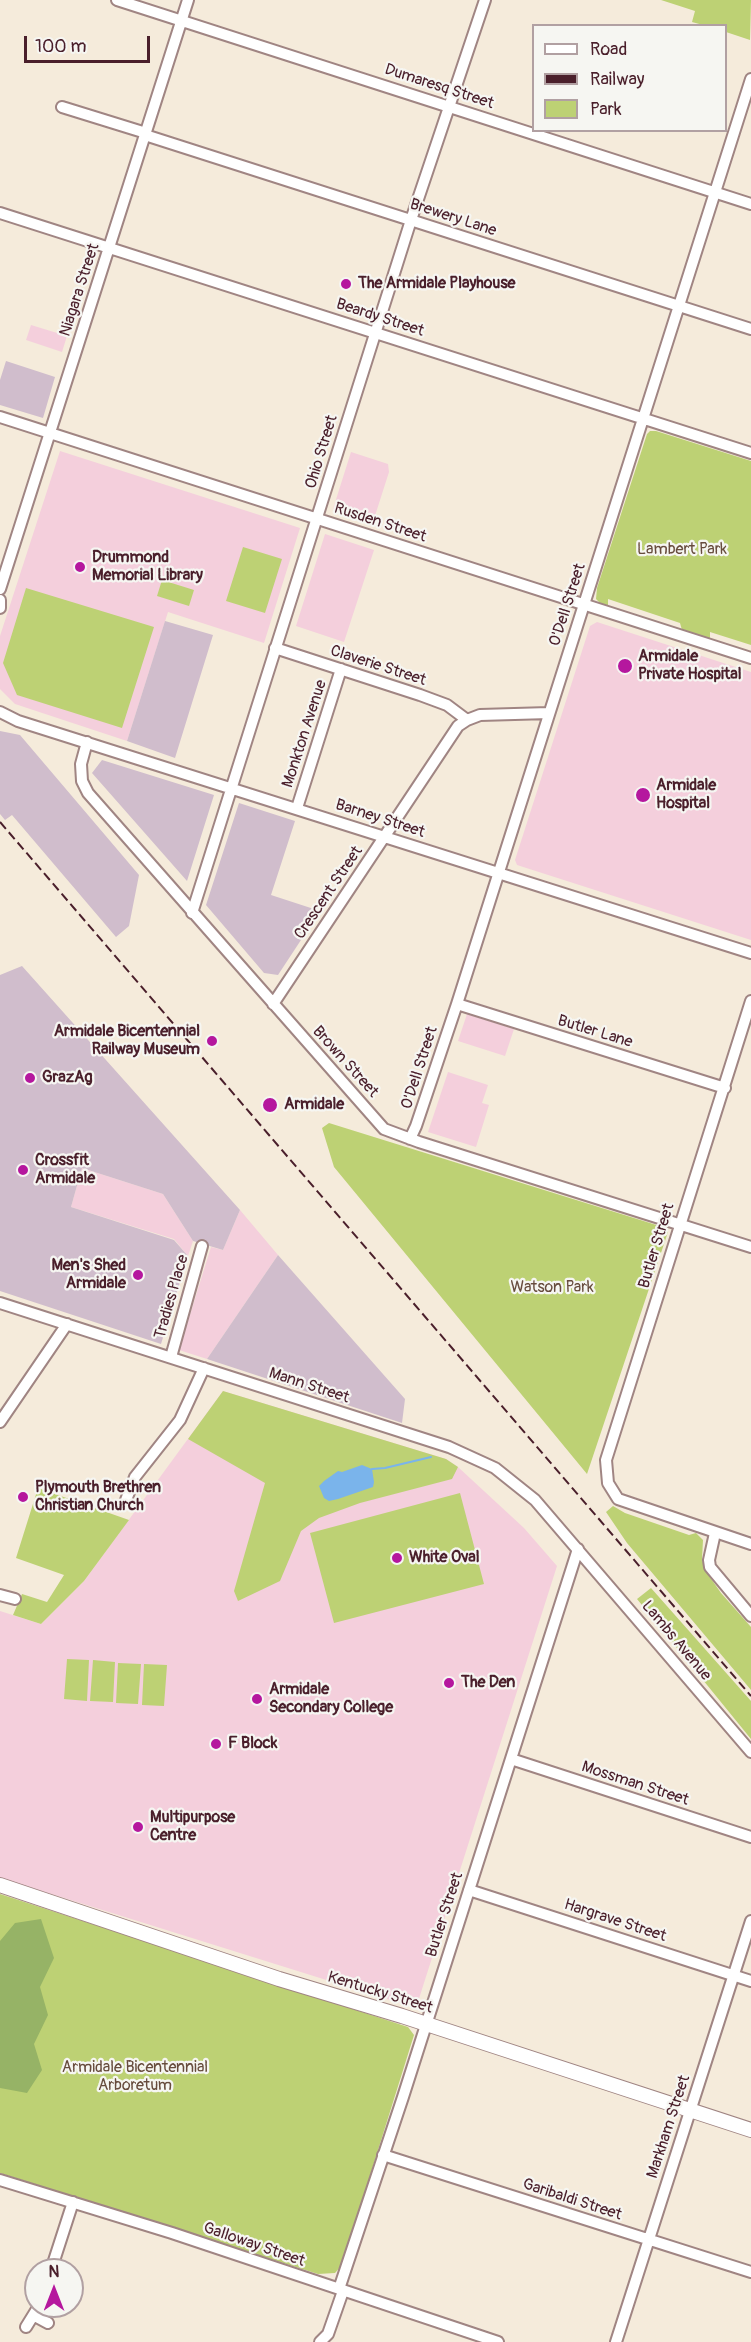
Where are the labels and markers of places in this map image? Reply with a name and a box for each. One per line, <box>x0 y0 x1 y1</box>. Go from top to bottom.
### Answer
place label: The Armidale Playhouse <box>358 274 515 294</box>
marker: The Armidale Playhouse <box>339 277 353 291</box>
place label: Drummond Memorial Library <box>92 548 203 586</box>
marker: Drummond Memorial Library <box>73 560 87 574</box>
place label: Armidale Private Hospital <box>638 647 741 685</box>
marker: Armidale Private Hospital <box>616 657 634 675</box>
place label: Armidale Hospital <box>656 776 716 814</box>
marker: Armidale Hospital <box>634 786 652 804</box>
place label: Armidale Bicentennial Railway Museum <box>54 1022 200 1060</box>
marker: Armidale Bicentennial Railway Museum <box>205 1034 219 1048</box>
place label: GrazAg <box>42 1068 93 1088</box>
marker: GrazAg <box>23 1071 37 1085</box>
place label: Armidale <box>284 1095 344 1115</box>
marker: Armidale <box>261 1096 279 1114</box>
place label: Crossfit Armidale <box>35 1151 95 1189</box>
marker: Crossfit Armidale <box>16 1163 30 1177</box>
place label: Men's Shed Armidale <box>52 1256 126 1294</box>
marker: Men's Shed Armidale <box>131 1268 145 1282</box>
place label: Plymouth Brethren Christian Church <box>35 1478 161 1516</box>
marker: Plymouth Brethren Christian Church <box>16 1490 30 1504</box>
place label: White Oval <box>409 1548 480 1568</box>
marker: White Oval <box>390 1551 404 1565</box>
place label: The Den <box>461 1673 515 1693</box>
marker: The Den <box>442 1676 456 1690</box>
place label: Armidale Secondary College <box>269 1680 393 1718</box>
marker: Armidale Secondary College <box>250 1692 264 1706</box>
place label: F Block <box>228 1734 277 1754</box>
marker: F Block <box>209 1737 223 1751</box>
place label: Multipurpose Centre <box>150 1808 235 1846</box>
marker: Multipurpose Centre <box>131 1820 145 1834</box>

